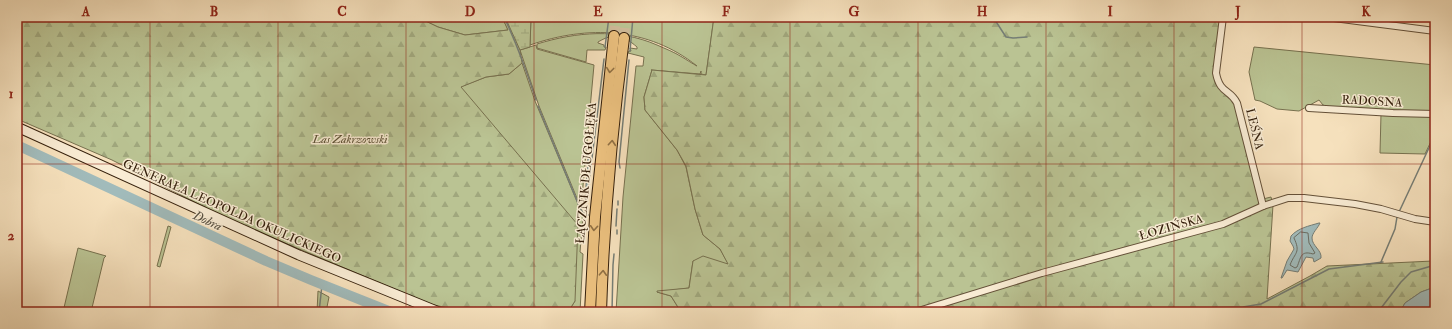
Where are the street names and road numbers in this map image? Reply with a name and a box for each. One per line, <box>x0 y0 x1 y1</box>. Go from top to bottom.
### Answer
street label: RADOSNA <box>1341 92 1403 111</box>
street label: ŁĄCZNIK DŁUGOŁĘKA <box>573 101 600 244</box>
street label: LEŚNA <box>1242 107 1267 152</box>
street label: GENERAŁA LEOPOLDA OKULICKIEGO <box>120 156 344 267</box>
street label: ŁOZIŃSKA <box>1137 211 1205 244</box>

